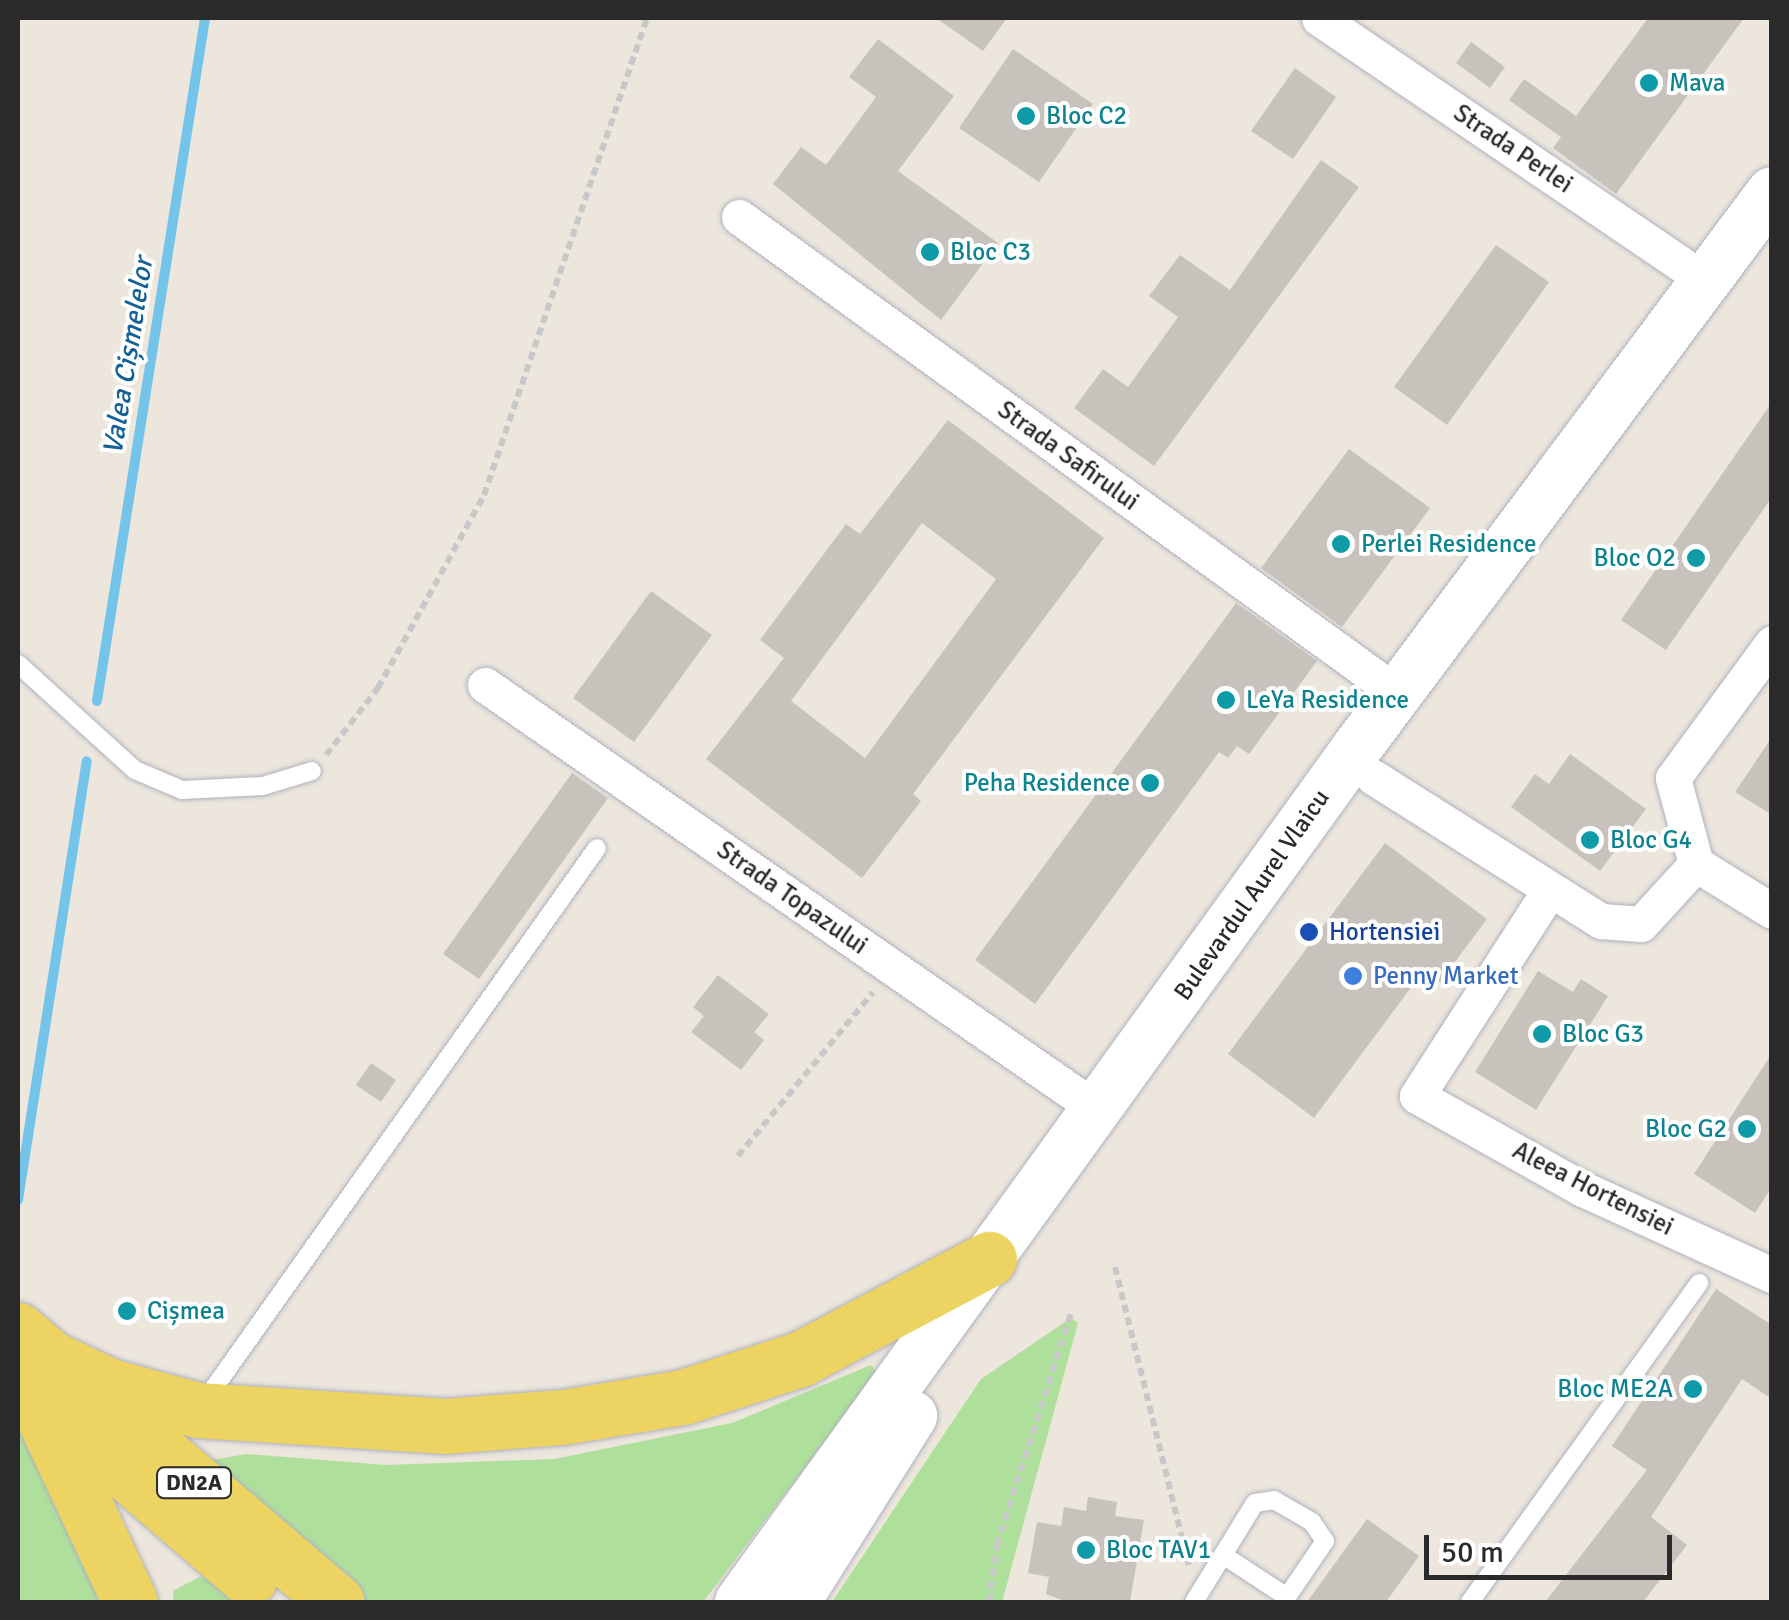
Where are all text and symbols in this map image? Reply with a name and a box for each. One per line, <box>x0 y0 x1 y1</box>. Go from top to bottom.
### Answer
place label: Mava <box>1669 68 1725 98</box>
marker: Mava <box>1638 72 1660 94</box>
street label: Strada Perlei <box>1448 98 1578 200</box>
place label: Bloc C2 <box>1046 101 1127 131</box>
marker: Bloc C2 <box>1015 105 1037 127</box>
place label: Bloc C3 <box>950 237 1031 267</box>
marker: Bloc C3 <box>919 241 941 263</box>
water label: Valea Cișmelelor <box>96 255 160 457</box>
street label: Strada Safirului <box>992 395 1144 517</box>
place label: Perlei Residence <box>1361 529 1537 559</box>
marker: Perlei Residence <box>1330 533 1352 555</box>
place label: Bloc O2 <box>1594 543 1676 573</box>
marker: Bloc O2 <box>1685 547 1707 569</box>
place label: LeYa Residence <box>1246 685 1409 715</box>
marker: LeYa Residence <box>1215 689 1237 711</box>
place label: Peha Residence <box>964 768 1130 798</box>
marker: Peha Residence <box>1139 772 1161 794</box>
street label: Bulevardul Aurel Vlaicu <box>1168 784 1336 1006</box>
place label: Bloc G4 <box>1610 825 1692 855</box>
marker: Bloc G4 <box>1579 829 1601 851</box>
street label: Strada Topazului <box>711 835 873 961</box>
place label: Hortensiei <box>1329 917 1440 947</box>
marker: Hortensiei <box>1298 921 1320 943</box>
place label: Penny Market <box>1373 961 1518 991</box>
marker: Penny Market <box>1342 965 1364 987</box>
place label: Bloc G3 <box>1562 1019 1644 1049</box>
marker: Bloc G3 <box>1531 1023 1553 1045</box>
place label: Bloc G2 <box>1645 1114 1727 1144</box>
marker: Bloc G2 <box>1736 1118 1758 1140</box>
street label: Aleea Hortensiei <box>1508 1136 1678 1242</box>
place label: Cișmea <box>147 1296 225 1326</box>
marker: Cișmea <box>116 1300 138 1322</box>
place label: Bloc ME2A <box>1557 1374 1673 1404</box>
marker: Bloc ME2A <box>1682 1378 1704 1400</box>
road number: DN2A <box>154 1466 234 1500</box>
scale bar <box>1429 1515 1676 1577</box>
text: 50 m <box>1441 1534 1504 1571</box>
place label: Bloc TAV1 <box>1106 1535 1211 1565</box>
marker: Bloc TAV1 <box>1075 1539 1097 1561</box>

